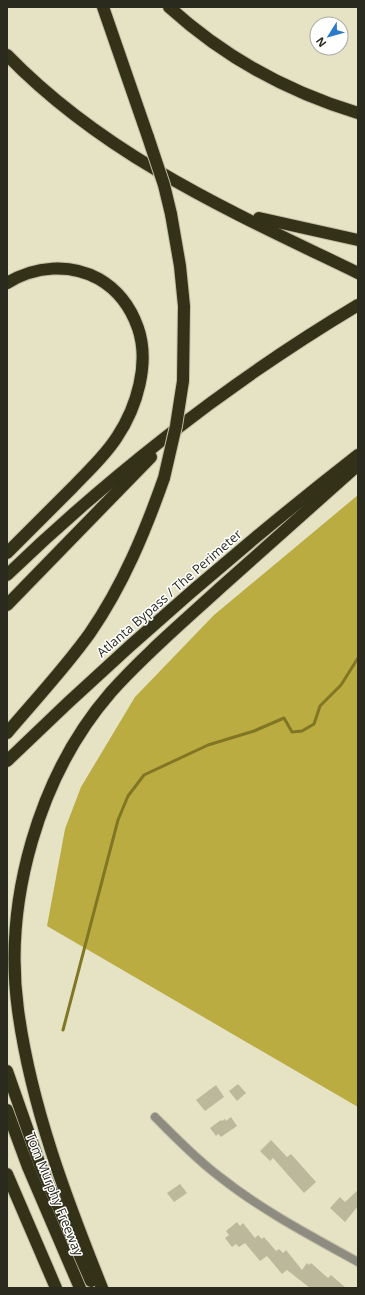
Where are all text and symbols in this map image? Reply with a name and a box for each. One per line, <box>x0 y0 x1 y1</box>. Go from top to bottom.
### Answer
north arrow <box>309 16 349 56</box>
text: N <box>312 34 329 50</box>
street label: Atlanta Bypass / The Perimeter <box>93 525 246 661</box>
street label: Tom Murphy Freeway <box>22 1130 88 1259</box>

